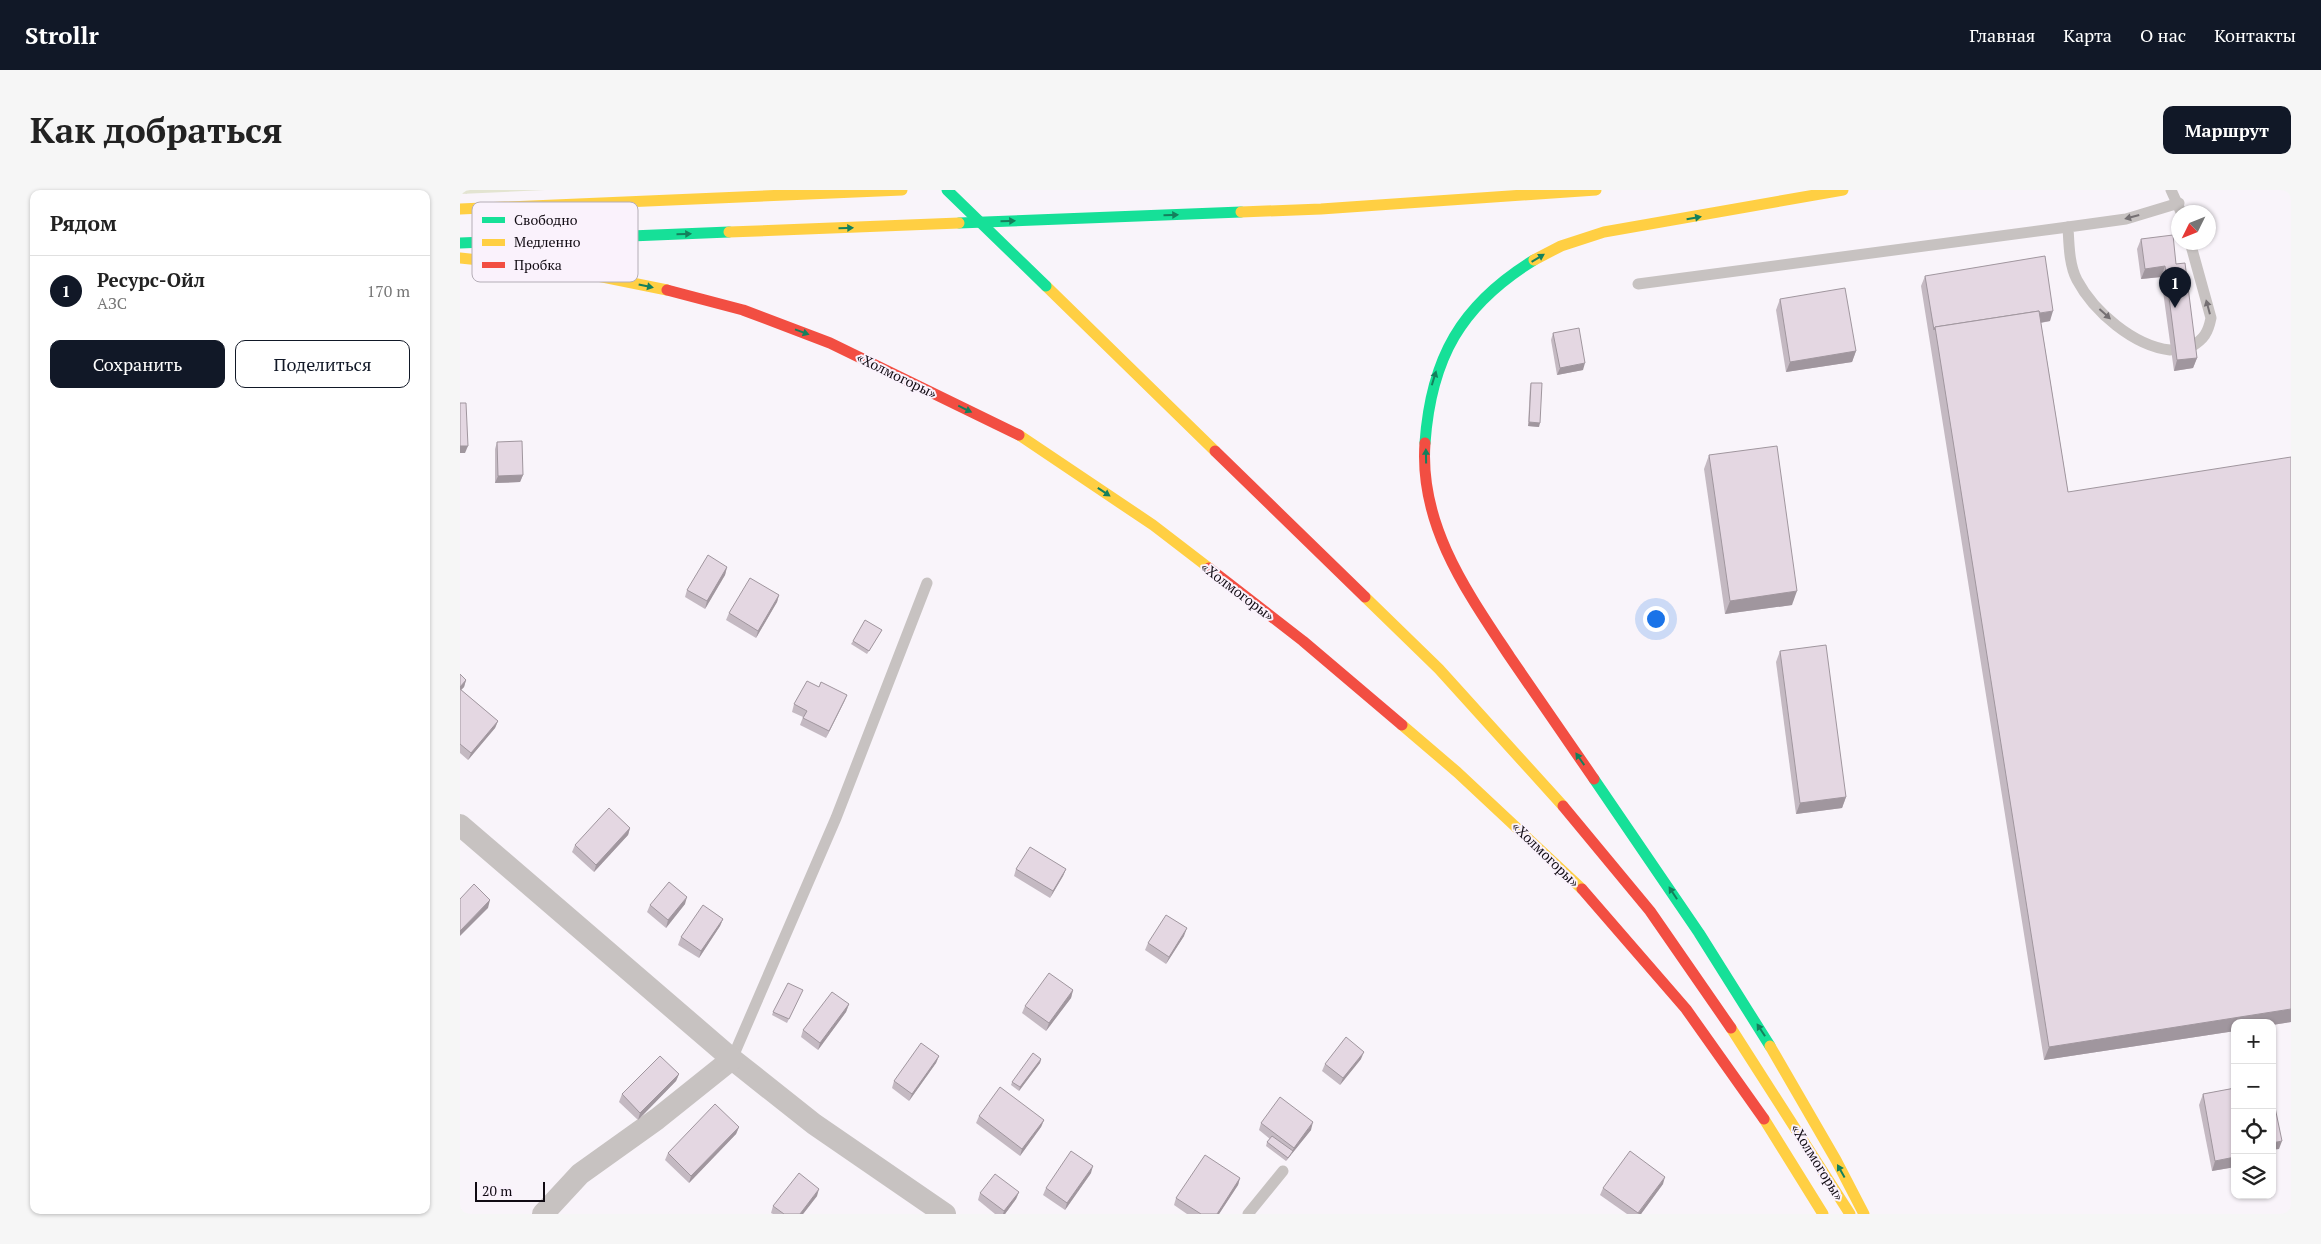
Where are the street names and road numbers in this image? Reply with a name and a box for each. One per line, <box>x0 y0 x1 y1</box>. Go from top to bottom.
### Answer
street label: «Холмогоры» <box>854 347 941 403</box>
street label: «Холмогоры» <box>1197 557 1279 625</box>
street label: «Холмогоры» <box>1508 817 1584 891</box>
street label: «Холмогоры» <box>1787 1120 1849 1204</box>

